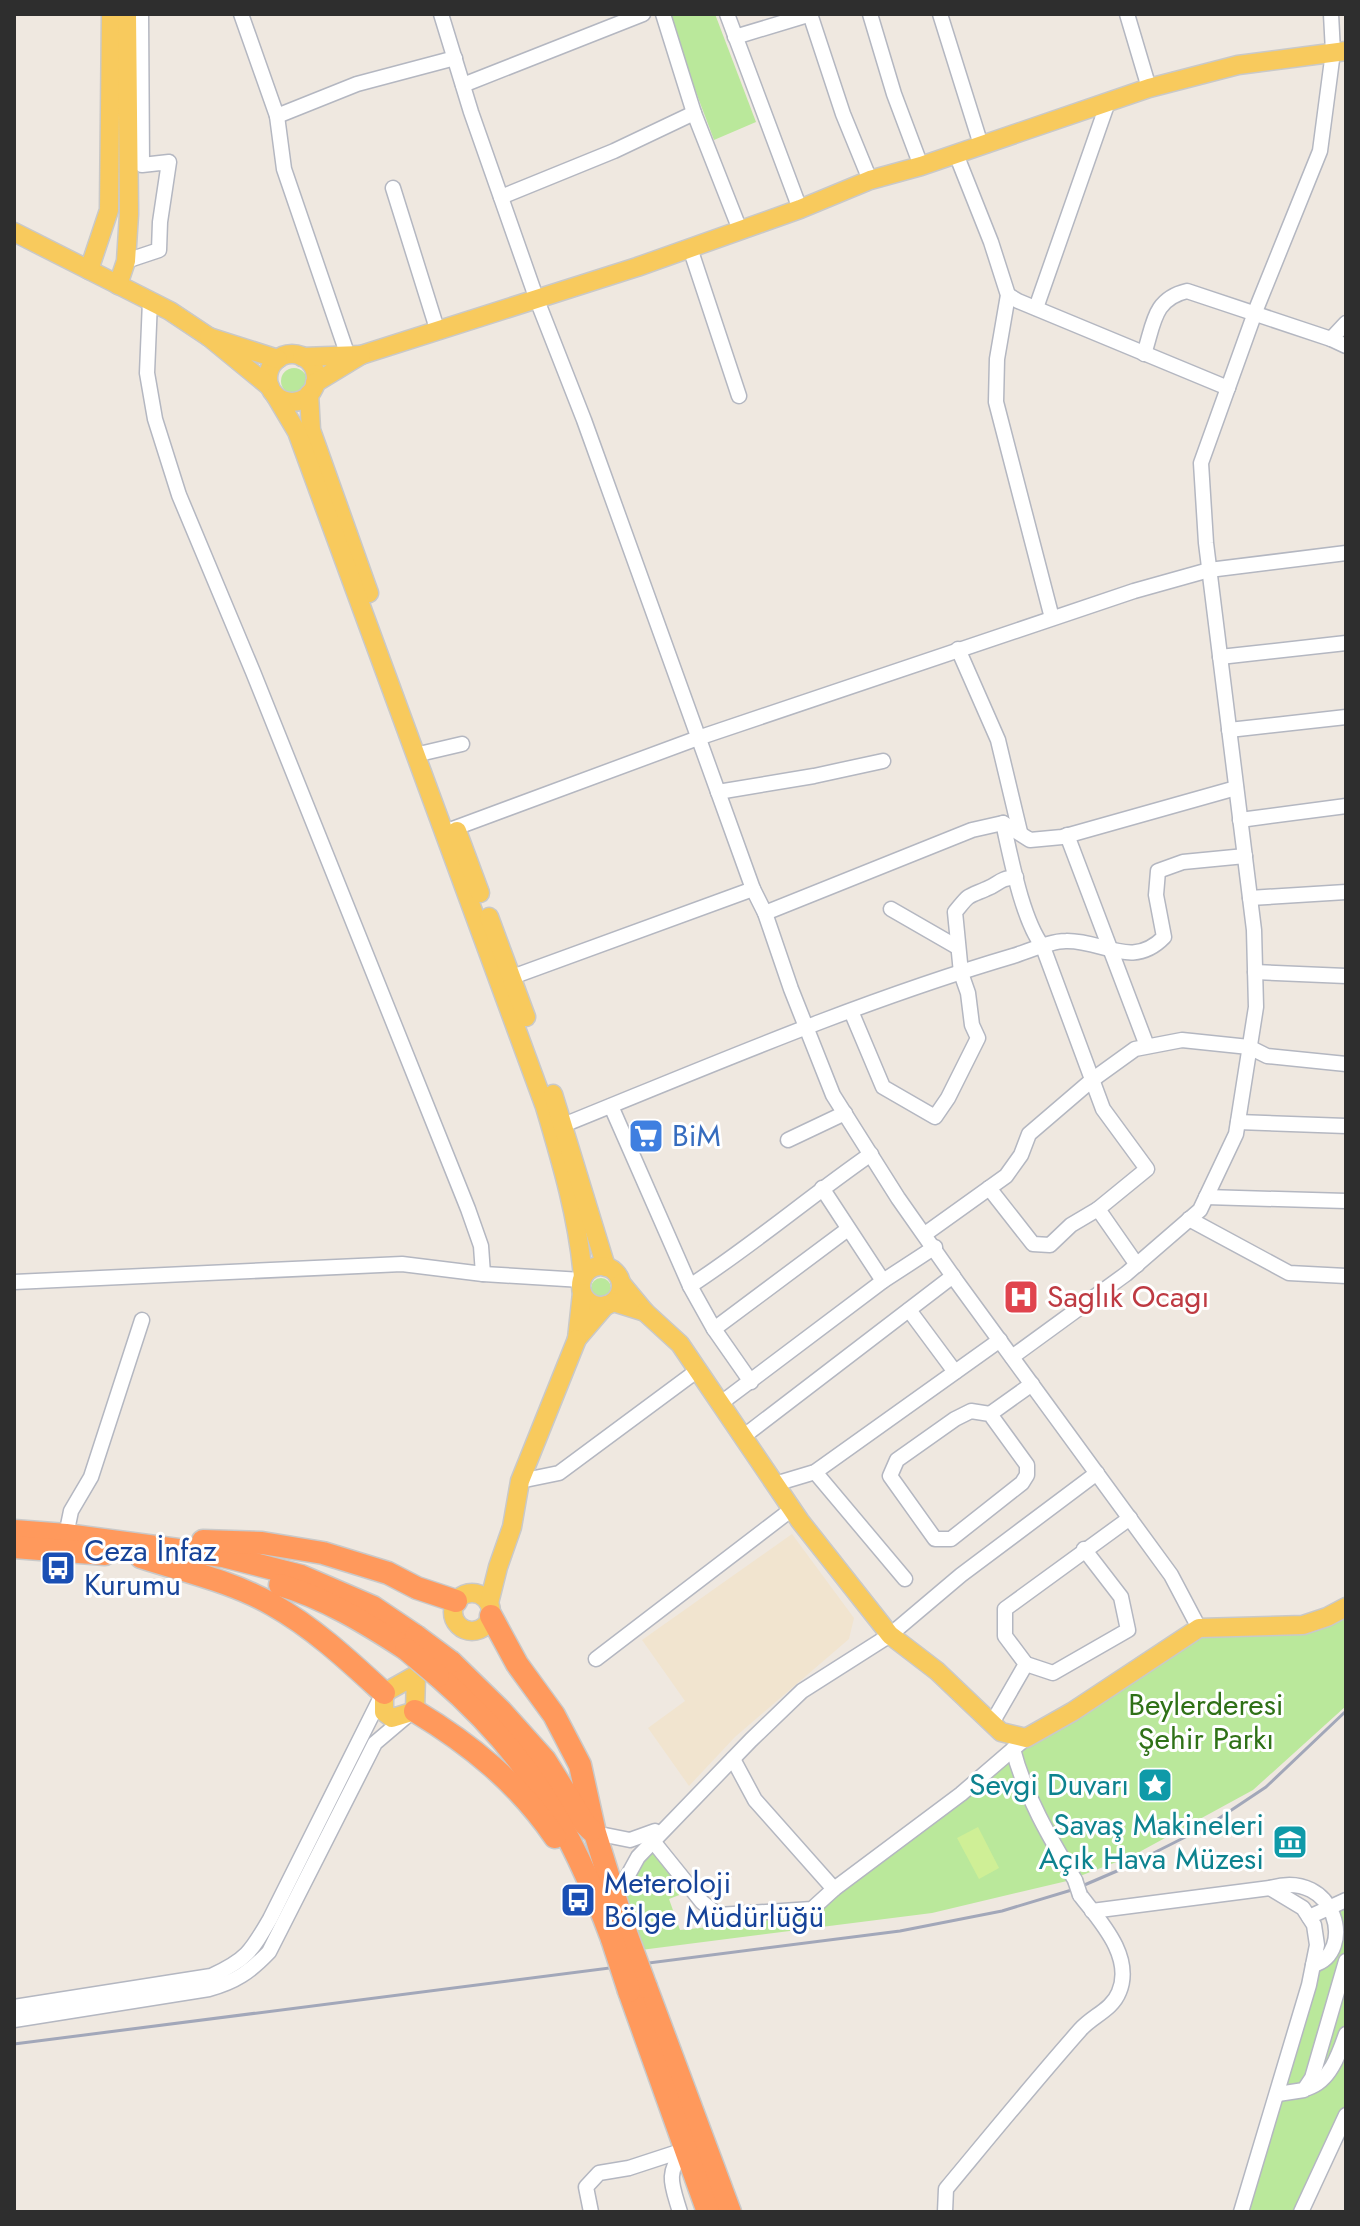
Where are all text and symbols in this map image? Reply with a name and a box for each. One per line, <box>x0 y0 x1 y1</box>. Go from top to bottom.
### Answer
place label: BiM <box>672 1114 721 1157</box>
supermarket icon: BiM <box>627 1117 665 1155</box>
place label: Saglık Ocagı <box>1047 1275 1209 1318</box>
hospital icon: Saglık Ocagı <box>1002 1278 1040 1316</box>
place label: Ceza İnfaz Kurumu <box>84 1529 217 1606</box>
bus stop icon: Ceza İnfaz Kurumu <box>39 1549 77 1587</box>
park label: Beylerderesi Şehir Parkı <box>1128 1683 1284 1760</box>
place label: Sevgi Duvarı <box>969 1763 1129 1806</box>
place icon: Sevgi Duvarı <box>1136 1766 1174 1804</box>
place label: Savaş Makineleri Açık Hava Müzesi <box>1039 1803 1264 1880</box>
museum icon: Savaş Makineleri Açık Hava Müzesi <box>1271 1823 1309 1861</box>
place label: Meteroloji Bölge Müdürlüğü <box>604 1861 824 1938</box>
bus stop icon: Meteroloji Bölge Müdürlüğü <box>559 1881 597 1919</box>

